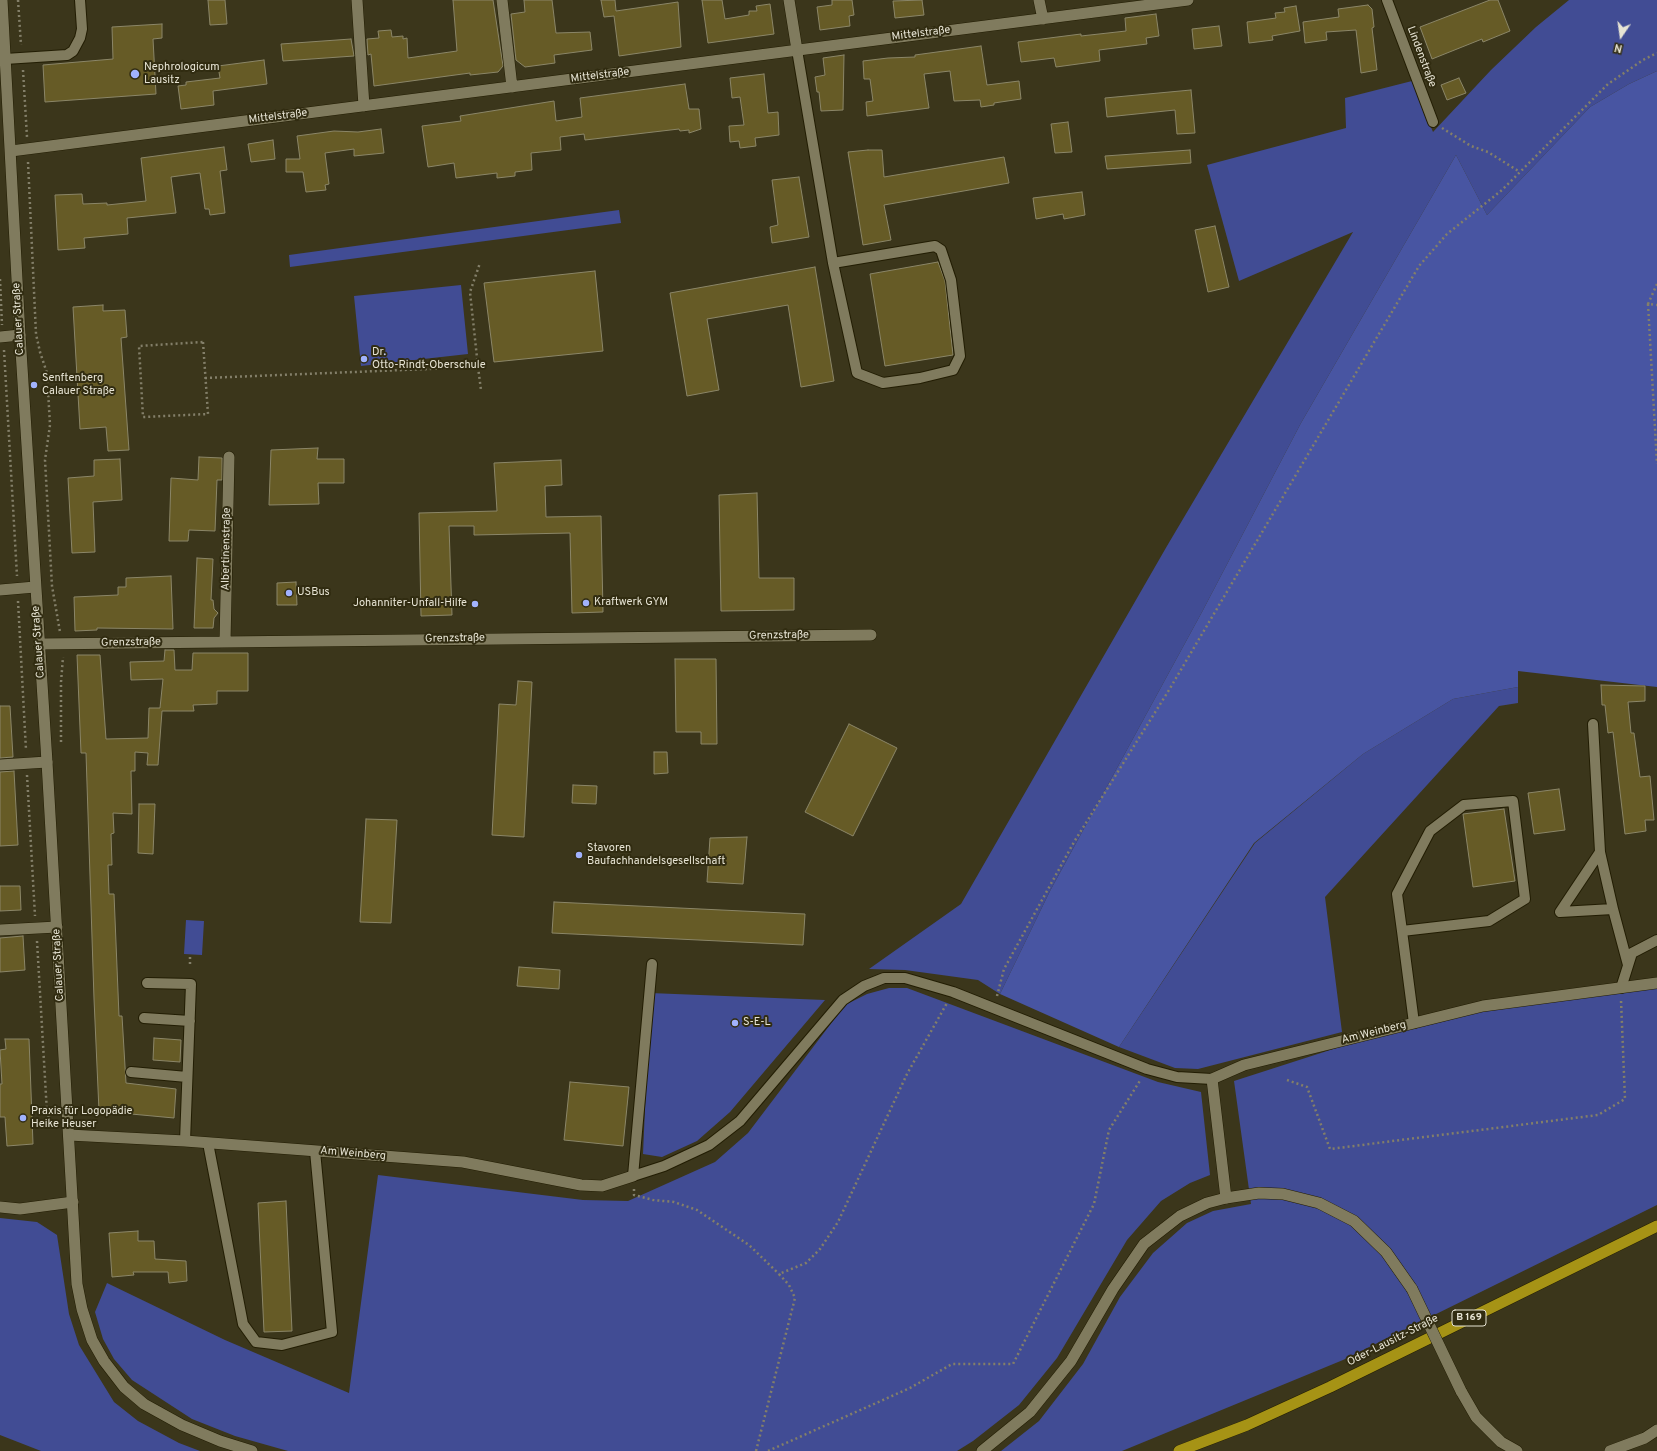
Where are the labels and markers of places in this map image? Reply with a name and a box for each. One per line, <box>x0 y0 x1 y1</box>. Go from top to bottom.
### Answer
place label: Nephrologicum Lausitz <box>144 61 220 87</box>
marker: Nephrologicum Lausitz <box>129 68 141 80</box>
place label: Dr. Otto-Rindt-Oberschule <box>372 346 486 372</box>
marker: Dr. Otto-Rindt-Oberschule <box>359 354 369 364</box>
place label: Senftenberg Calauer Straße <box>42 372 115 398</box>
marker: Senftenberg Calauer Straße <box>29 380 39 390</box>
place label: USBus <box>297 586 330 600</box>
marker: USBus <box>284 588 294 598</box>
place label: Kraftwerk GYM <box>594 596 668 610</box>
place label: Johanniter-Unfall-Hilfe <box>353 597 467 611</box>
marker: Kraftwerk GYM <box>581 598 591 608</box>
marker: Johanniter-Unfall-Hilfe <box>470 599 480 609</box>
place label: Stavoren Baufachhandelsgesellschaft <box>587 842 725 868</box>
marker: Stavoren Baufachhandelsgesellschaft <box>574 850 584 860</box>
place label: S-E-L <box>743 1016 771 1030</box>
marker: S-E-L <box>730 1018 740 1028</box>
place label: Praxis für Logopädie Heike Heuser <box>31 1105 132 1131</box>
marker: Praxis für Logopädie Heike Heuser <box>18 1113 28 1123</box>

